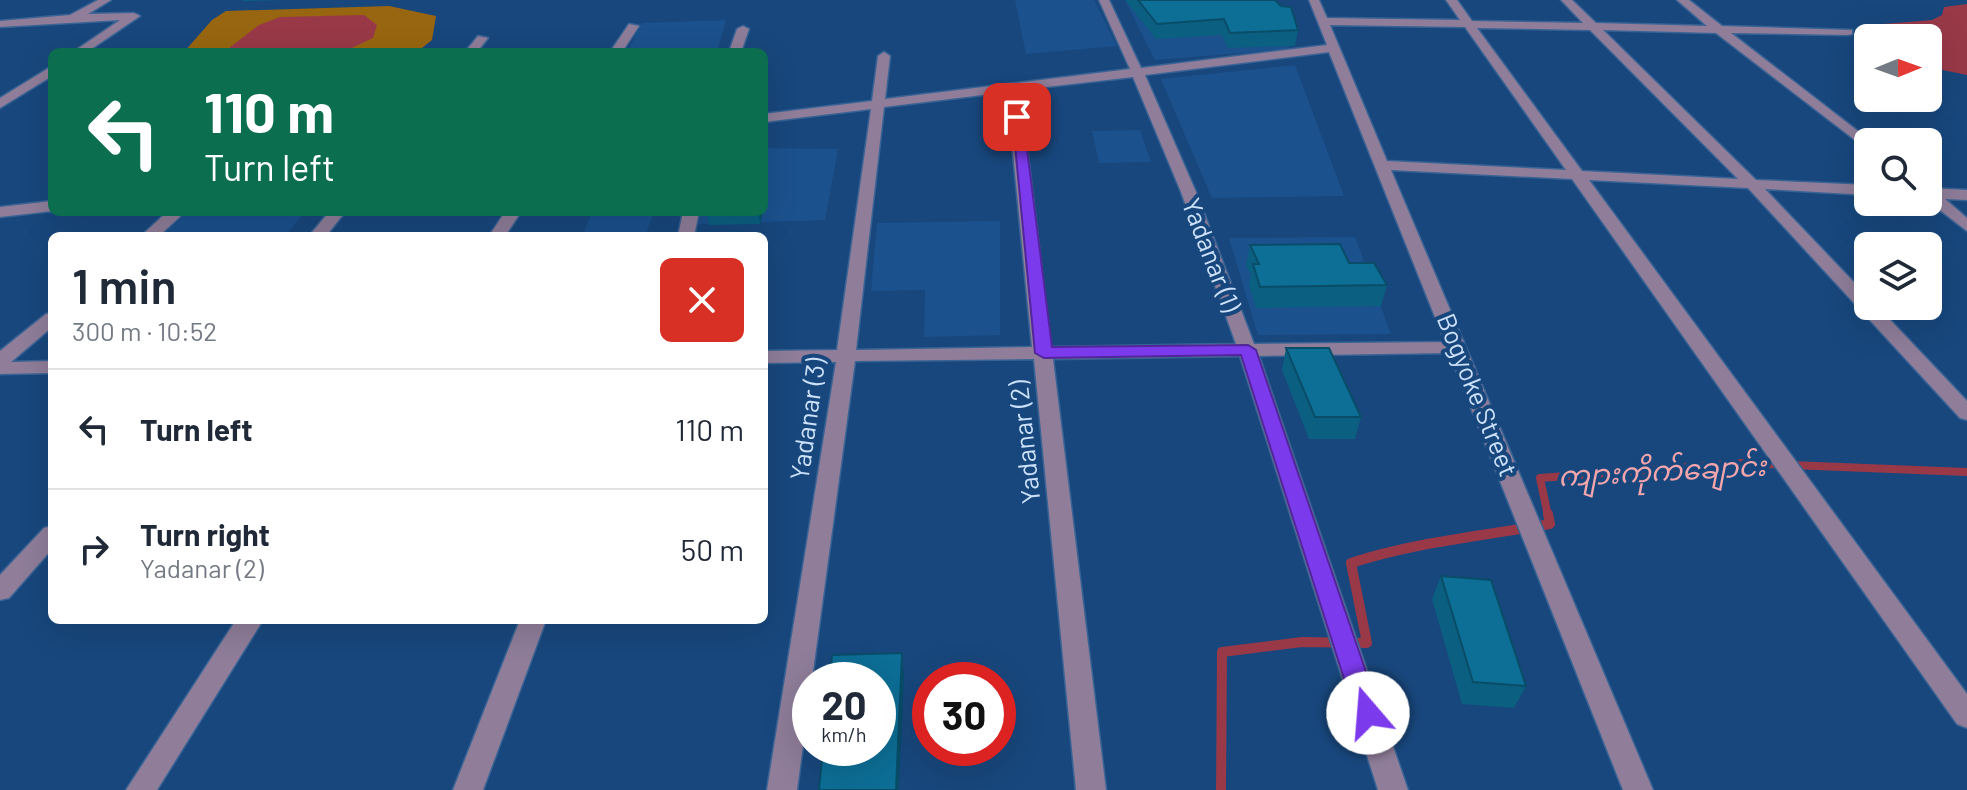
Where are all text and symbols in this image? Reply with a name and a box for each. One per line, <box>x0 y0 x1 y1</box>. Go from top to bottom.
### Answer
north arrow <box>1854 24 1942 112</box>
map controls <box>1854 24 1942 320</box>
text: 110 m <box>204 77 334 144</box>
icon: left <box>72 80 176 184</box>
pin <box>983 83 1051 151</box>
icon: arrive <box>995 95 1039 139</box>
button: search <box>1854 128 1942 216</box>
text: Turn left <box>204 145 335 188</box>
street label: Yadanar (1) <box>1177 193 1248 316</box>
button: layers <box>1854 232 1942 320</box>
text: 1 min <box>72 256 177 314</box>
button: close <box>660 258 744 342</box>
street label: Bogyoke Street <box>1432 309 1525 480</box>
text: 300 m · 10:52 <box>72 315 217 346</box>
street label: Yadanar (3) <box>783 355 830 482</box>
street label: Yadanar (2) <box>1002 379 1045 505</box>
icon: left <box>72 407 116 451</box>
text: Turn left <box>140 411 253 447</box>
text: 110 m <box>675 411 744 447</box>
water label: ကျားကိုက်ချောင်း <box>1557 446 1769 500</box>
text: Turn right <box>140 516 270 552</box>
icon: right <box>72 527 116 571</box>
text: 50 m <box>681 531 744 567</box>
text: Yadanar (2) <box>140 552 264 583</box>
speed limit sign: 30 <box>912 662 1016 766</box>
position arrow <box>1326 671 1410 755</box>
text: 20 <box>821 680 867 728</box>
text: km/h <box>821 722 867 746</box>

